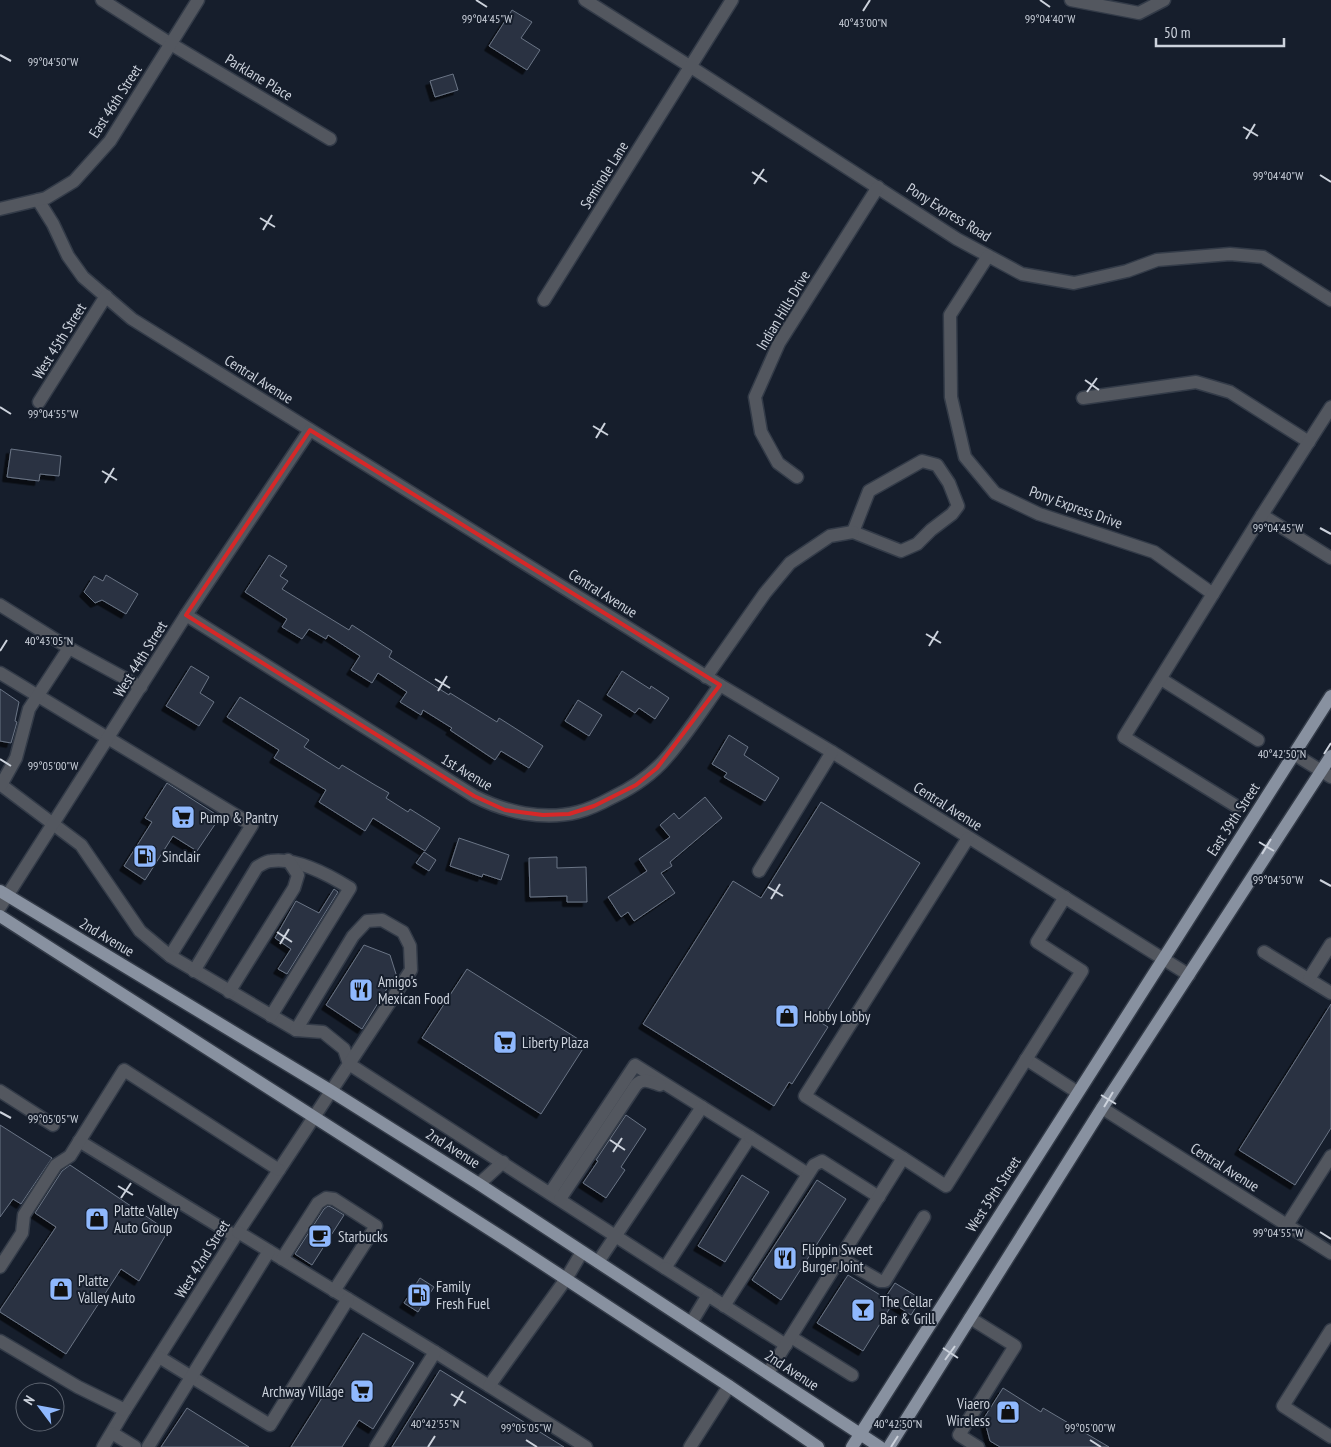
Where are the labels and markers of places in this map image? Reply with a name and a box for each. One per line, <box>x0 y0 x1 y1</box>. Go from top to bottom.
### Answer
supermarket icon: Pump & Pantry <box>170 804 196 830</box>
place label: Pump & Pantry <box>200 808 279 827</box>
fuel station icon: Sinclair <box>132 843 158 869</box>
place label: Sinclair <box>162 847 201 866</box>
place label: Amigo's Mexican Food <box>378 972 450 1008</box>
restaurant icon: Amigo's Mexican Food <box>348 977 374 1003</box>
shop icon: Hobby Lobby <box>774 1003 800 1029</box>
place label: Hobby Lobby <box>804 1007 871 1026</box>
supermarket icon: Liberty Plaza <box>492 1029 518 1055</box>
place label: Liberty Plaza <box>522 1033 589 1052</box>
place label: Platte Valley Auto Group <box>114 1201 179 1237</box>
shop icon: Platte Valley Auto Group <box>84 1206 110 1232</box>
cafe icon: Starbucks <box>307 1223 333 1249</box>
place label: Starbucks <box>338 1227 388 1246</box>
place label: Flippin Sweet Burger Joint <box>802 1240 873 1276</box>
restaurant icon: Flippin Sweet Burger Joint <box>772 1245 798 1271</box>
place label: Platte Valley Auto <box>77 1271 135 1307</box>
shop icon: Platte Valley Auto <box>48 1276 74 1302</box>
place label: Family Fresh Fuel <box>436 1277 490 1313</box>
fuel station icon: Family Fresh Fuel <box>406 1282 432 1308</box>
place label: The Cellar Bar & Grill <box>880 1292 936 1328</box>
bar icon: The Cellar Bar & Grill <box>850 1297 876 1323</box>
supermarket icon: Archway Village <box>349 1378 375 1404</box>
place label: Archway Village <box>262 1382 344 1401</box>
place label: Viaero Wireless <box>947 1394 990 1430</box>
shop icon: Viaero Wireless <box>995 1399 1021 1425</box>

